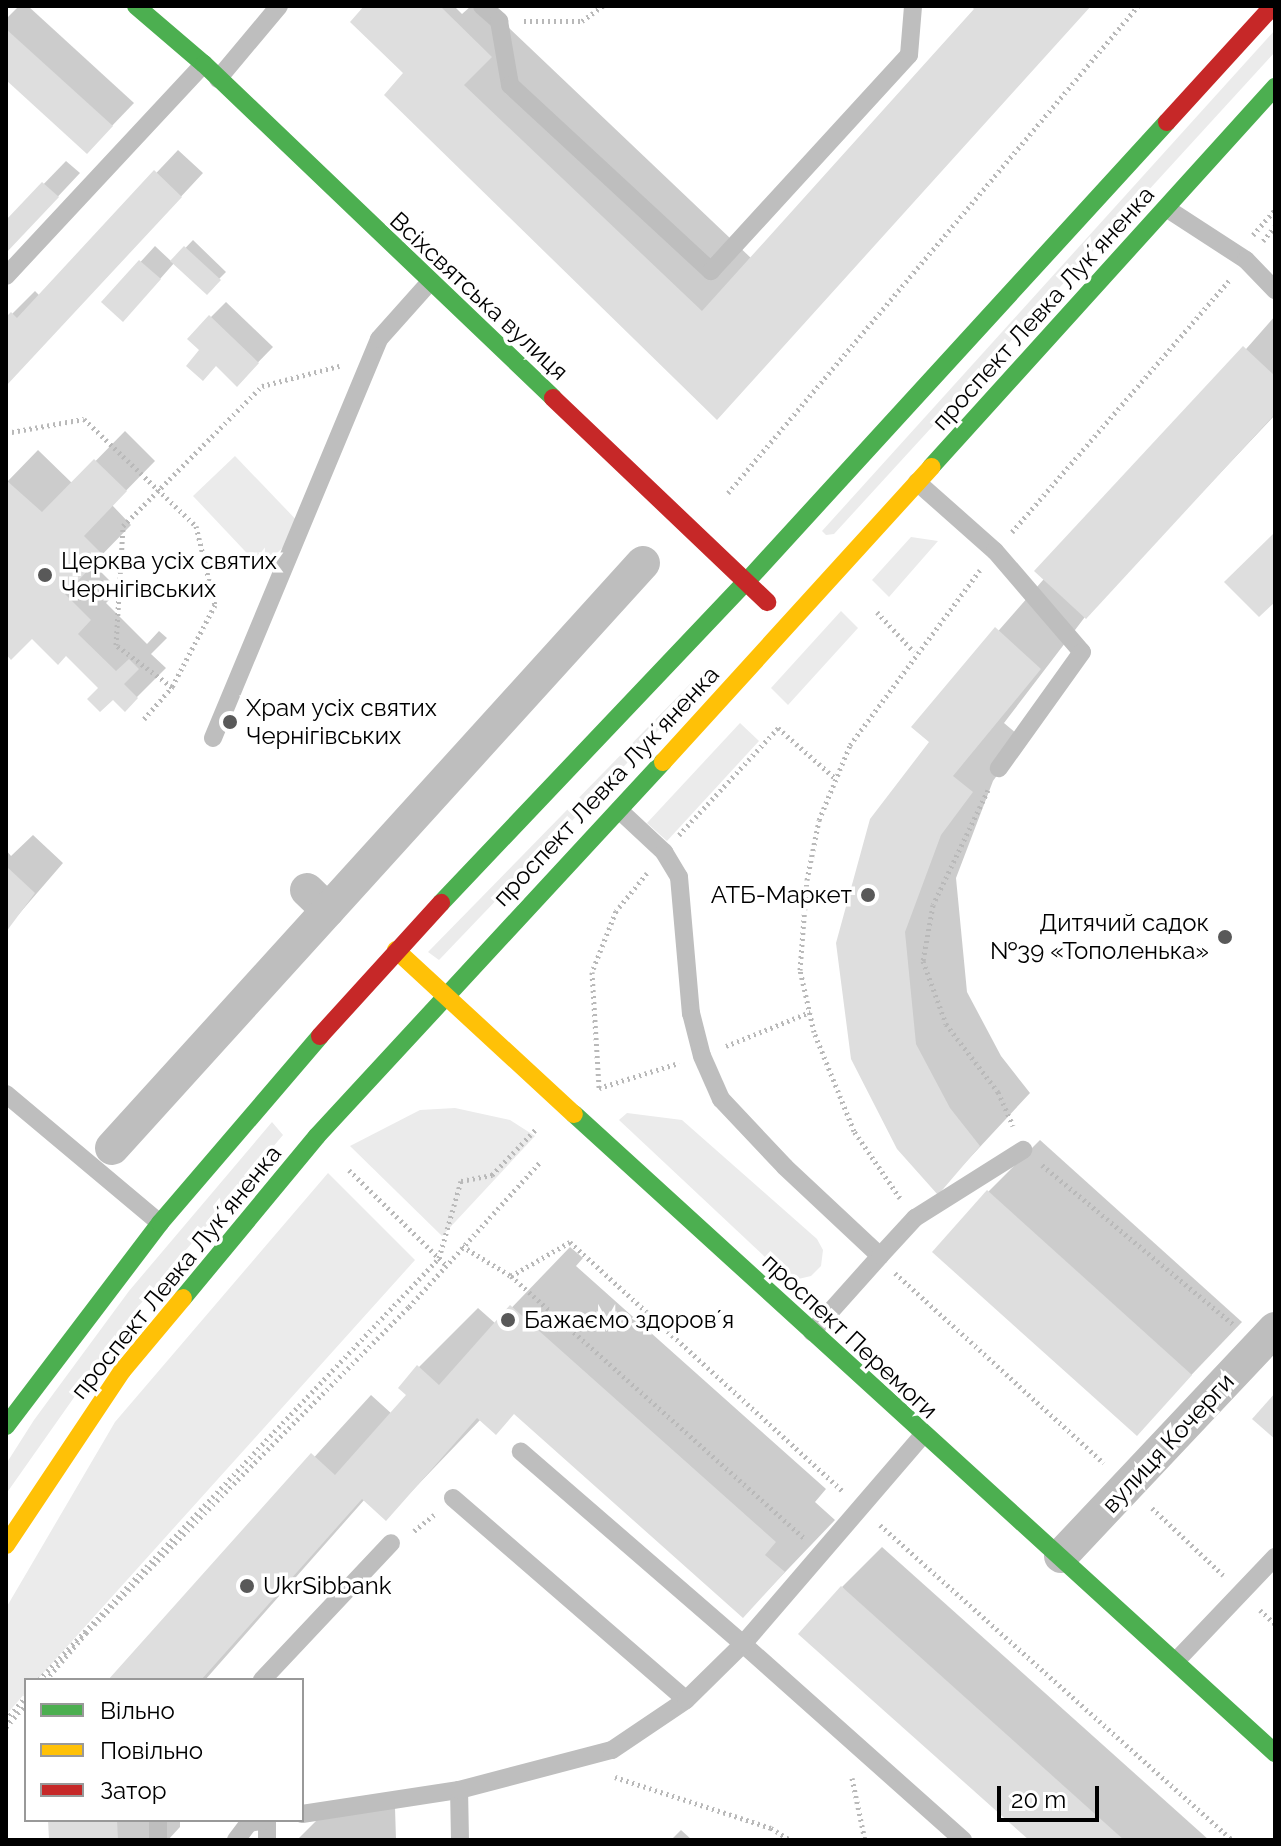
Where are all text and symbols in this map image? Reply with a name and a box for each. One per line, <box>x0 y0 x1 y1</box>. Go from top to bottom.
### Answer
street label: проспект Левка Лукʼяненка <box>926 180 1160 436</box>
street label: Всіхсвятська вулиця <box>384 206 574 386</box>
place label: Церква усіх святих Чернігівських <box>61 547 277 603</box>
marker: Церква усіх святих Чернігівських <box>36 566 54 584</box>
street label: проспект Левка Лукʼяненка <box>487 660 725 912</box>
place label: Храм усіх святих Чернігівських <box>246 694 437 750</box>
marker: Храм усіх святих Чернігівських <box>221 713 239 731</box>
place label: АТБ-Маркет <box>711 881 852 909</box>
marker: АТБ-Маркет <box>859 886 877 904</box>
place label: Дитячий садок №39 «Тополенька» <box>990 909 1209 965</box>
marker: Дитячий садок №39 «Тополенька» <box>1216 928 1234 946</box>
street label: проспект Левка Лукʼяненка <box>65 1139 287 1405</box>
street label: проспект Перемоги <box>756 1247 944 1425</box>
place label: Бажаємо здоровʼя <box>524 1306 734 1334</box>
marker: Бажаємо здоровʼя <box>499 1311 517 1329</box>
street label: вулиця Кочерги <box>1096 1367 1240 1519</box>
place label: UkrSibbank <box>263 1572 391 1600</box>
marker: UkrSibbank <box>238 1577 256 1595</box>
legend <box>24 1678 304 1822</box>
text: Вільно <box>100 1696 175 1725</box>
text: Повільно <box>100 1736 203 1765</box>
scale bar <box>1001 1770 1103 1820</box>
text: Затор <box>100 1776 167 1805</box>
text: 20 m <box>1011 1785 1066 1814</box>

